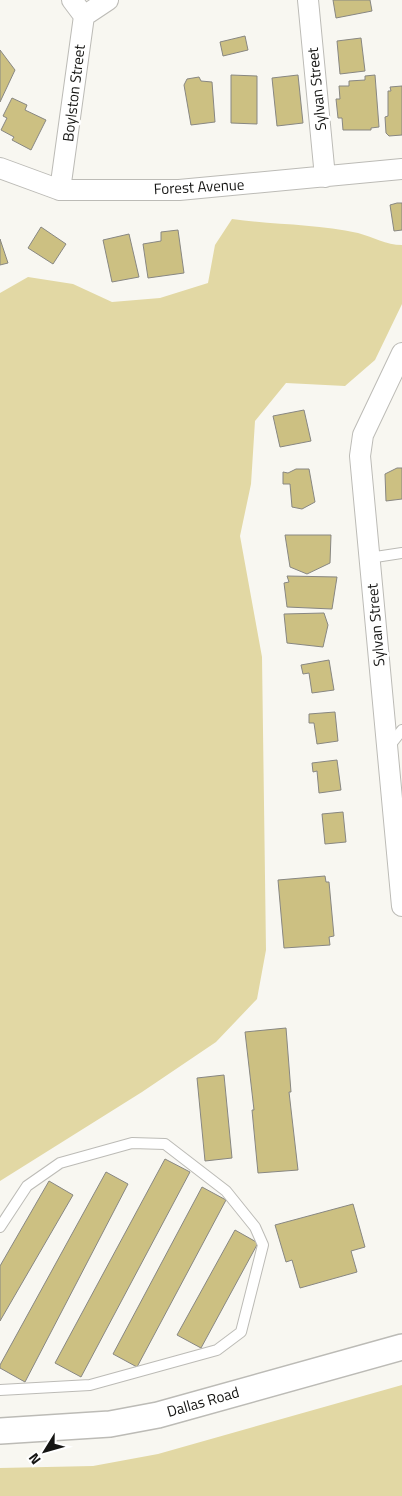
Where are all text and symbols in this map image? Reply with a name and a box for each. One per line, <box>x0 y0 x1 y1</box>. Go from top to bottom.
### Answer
street label: Boylston Street <box>56 42 91 143</box>
street label: Sylvan Street <box>301 46 332 132</box>
street label: Forest Avenue <box>153 173 245 200</box>
street label: Sylvan Street <box>360 582 391 668</box>
street label: Dallas Road <box>164 1380 242 1423</box>
north arrow <box>20 1426 70 1476</box>
text: N <box>23 1449 46 1469</box>

